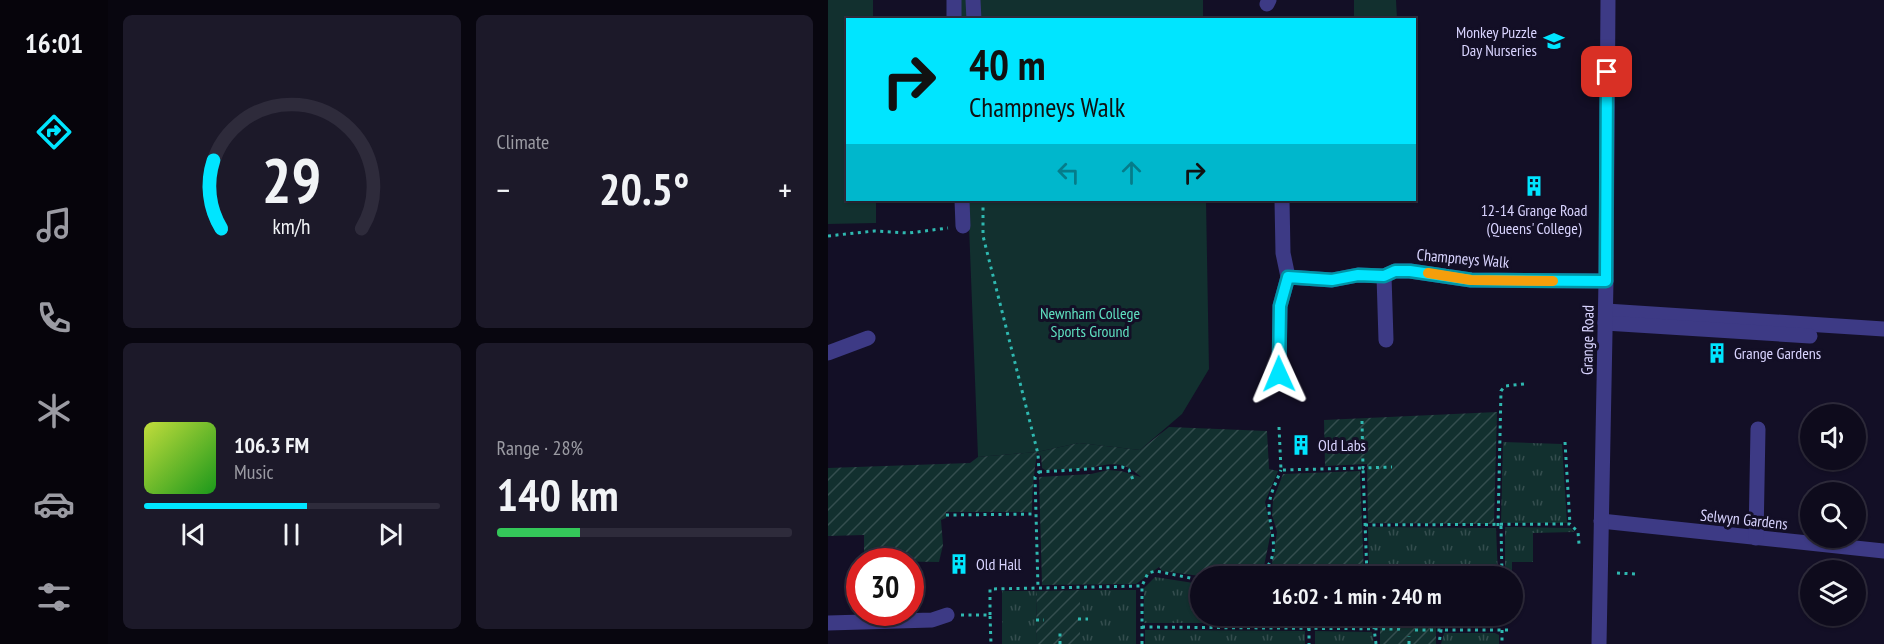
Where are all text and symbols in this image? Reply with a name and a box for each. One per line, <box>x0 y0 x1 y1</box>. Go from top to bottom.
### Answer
place label: Monkey Puzzle Day Nurseries <box>1456 22 1537 60</box>
text: 16:01 <box>25 26 83 60</box>
school or university icon: Monkey Puzzle Day Nurseries <box>1542 29 1566 53</box>
text: 40 m <box>969 37 1046 92</box>
icon: right <box>870 42 948 120</box>
pin <box>1581 46 1632 97</box>
icon: arrive <box>1590 55 1623 88</box>
text: Champneys Walk <box>969 90 1125 124</box>
icon: directions <box>33 111 75 153</box>
text: Climate <box>497 129 549 155</box>
text: 29 <box>262 139 322 220</box>
icon: left <box>1052 156 1085 189</box>
icon: ahead <box>1115 156 1148 189</box>
icon: right <box>1178 156 1211 189</box>
text: 20.5° <box>599 159 689 217</box>
text: − <box>497 168 510 211</box>
text: + <box>778 168 792 211</box>
building icon: 12-14 Grange Road (Queens' College) <box>1522 174 1546 198</box>
place label: 12-14 Grange Road (Queens' College) <box>1481 200 1587 238</box>
icon: music <box>33 204 75 246</box>
text: km/h <box>273 212 311 240</box>
street label: Champneys Walk <box>1416 244 1511 272</box>
icon: phone <box>33 297 75 339</box>
park label: Newnham College Sports Ground <box>1040 303 1140 341</box>
street label: Grange Road <box>1576 305 1598 375</box>
building icon: Grange Gardens <box>1705 341 1729 365</box>
position arrow <box>1247 342 1311 406</box>
place label: Grange Gardens <box>1734 343 1821 363</box>
icon: climate <box>33 390 75 432</box>
map controls <box>1800 404 1866 626</box>
button: sound <box>1800 404 1866 470</box>
text: 106.3 FM <box>234 431 309 459</box>
building icon: Old Labs <box>1289 433 1313 457</box>
text: Range · 28% <box>497 435 583 461</box>
place label: Old Labs <box>1318 435 1366 455</box>
text: Music <box>234 459 274 485</box>
text: 140 km <box>497 465 619 523</box>
button: search <box>1800 482 1866 548</box>
icon: car <box>33 483 75 525</box>
street label: Selwyn Gardens <box>1699 504 1789 534</box>
icon: previous <box>177 518 210 551</box>
icon: pause <box>275 518 308 551</box>
icon: next <box>374 518 407 551</box>
speed limit sign: 30 <box>846 548 924 626</box>
building icon: Old Hall <box>947 552 971 576</box>
place label: Old Hall <box>976 554 1022 574</box>
button: layers <box>1800 560 1866 626</box>
icon: filters <box>33 576 75 618</box>
text: 16:02 · 1 min · 240 m <box>1271 582 1442 610</box>

